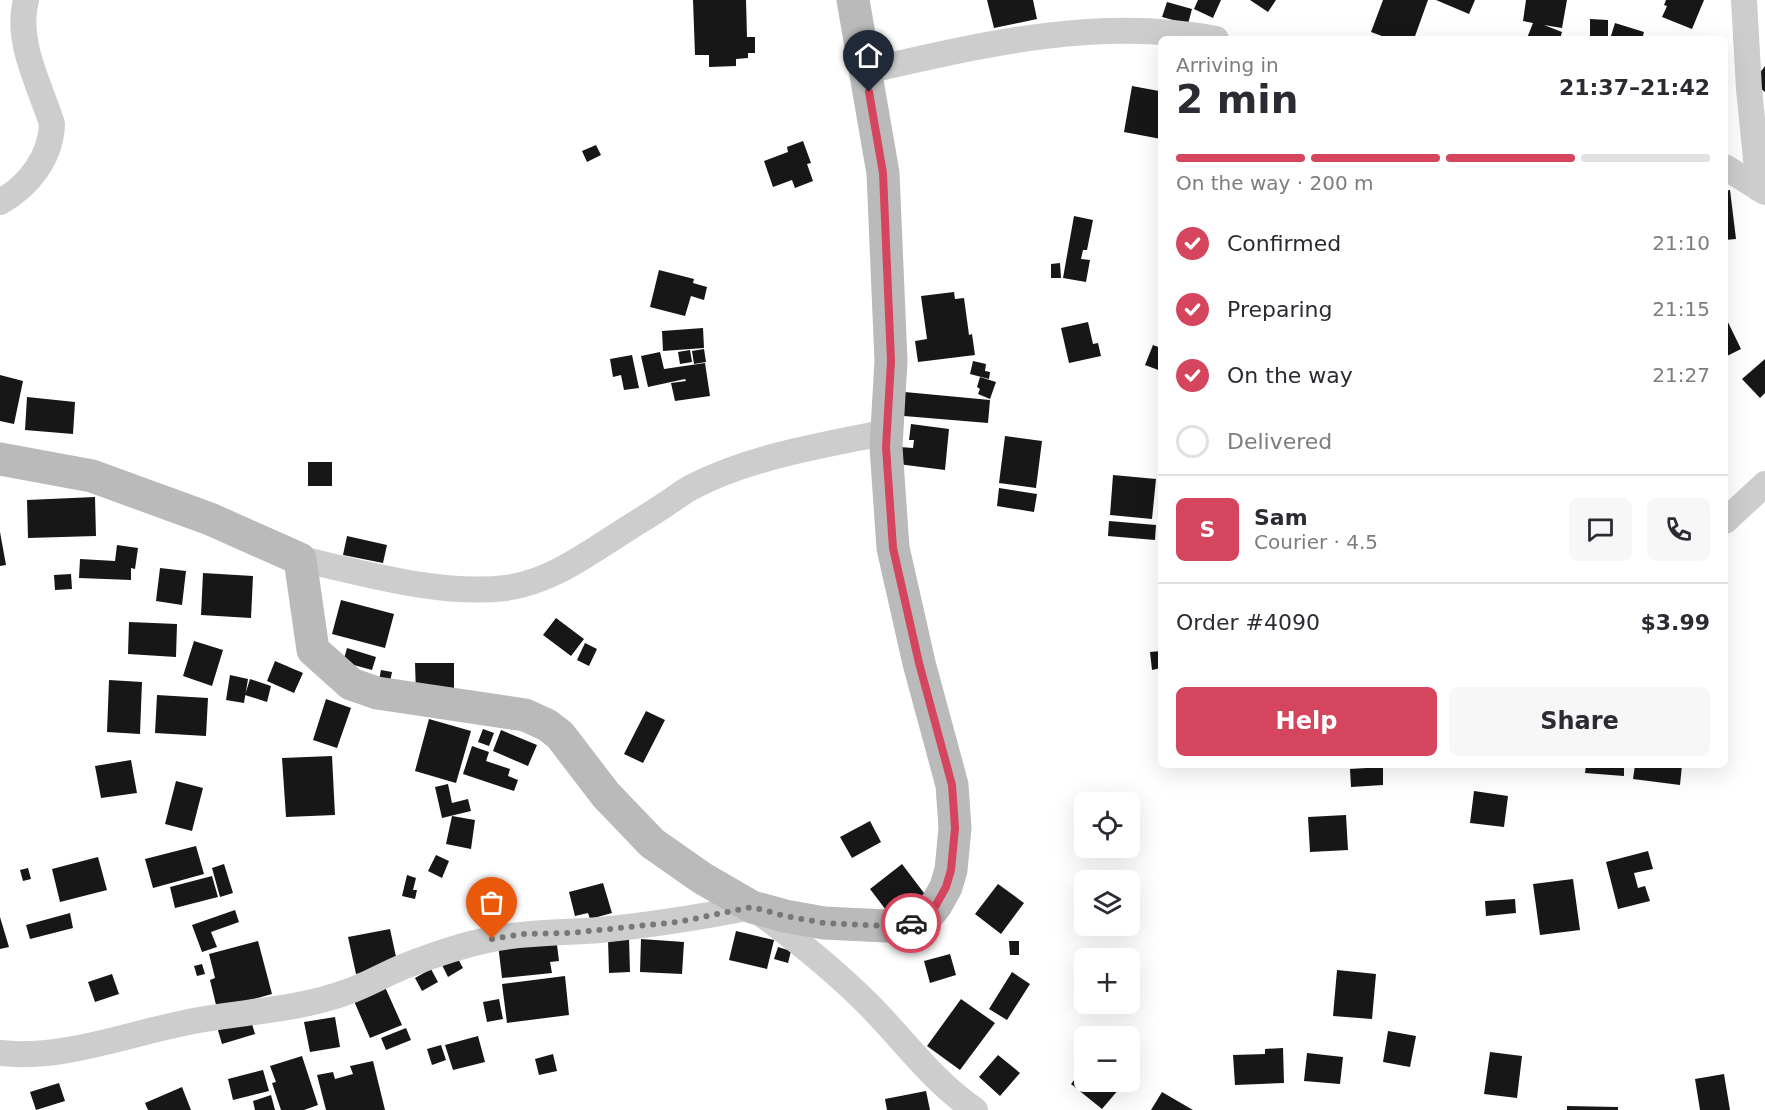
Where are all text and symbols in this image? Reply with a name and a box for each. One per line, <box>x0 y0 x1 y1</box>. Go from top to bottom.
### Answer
pin <box>843 30 894 92</box>
icon: home <box>852 39 885 72</box>
text: Arriving in <box>1176 53 1279 77</box>
text: 21:37–21:42 <box>1559 75 1710 100</box>
text: 2 min <box>1176 77 1298 122</box>
text: On the way · 200 m <box>1176 171 1374 195</box>
icon: check <box>1176 227 1209 260</box>
text: Confirmed <box>1227 231 1341 256</box>
text: 21:10 <box>1652 231 1710 255</box>
icon: check <box>1176 293 1209 326</box>
text: Preparing <box>1227 297 1333 322</box>
text: 21:15 <box>1652 297 1710 321</box>
icon: check <box>1176 359 1209 392</box>
text: On the way <box>1227 363 1353 388</box>
text: 21:27 <box>1652 363 1710 387</box>
text: Delivered <box>1227 429 1332 454</box>
button: chat <box>1569 498 1632 561</box>
button: phone <box>1647 498 1710 561</box>
text: Sam <box>1254 505 1308 530</box>
text: S <box>1200 517 1215 542</box>
text: Courier · 4.5 <box>1254 530 1378 554</box>
text: Order #4090 <box>1176 610 1320 635</box>
text: $3.99 <box>1640 610 1710 635</box>
button: Help <box>1176 687 1437 756</box>
button: Share <box>1449 687 1710 756</box>
map controls <box>1074 792 1140 1092</box>
button: locate <box>1074 792 1140 858</box>
button: layers <box>1074 870 1140 936</box>
pin <box>466 877 517 939</box>
icon: bag <box>475 886 508 919</box>
courier <box>881 893 941 953</box>
icon: car <box>895 907 928 940</box>
button: + <box>1074 948 1140 1014</box>
button: − <box>1074 1026 1140 1092</box>

